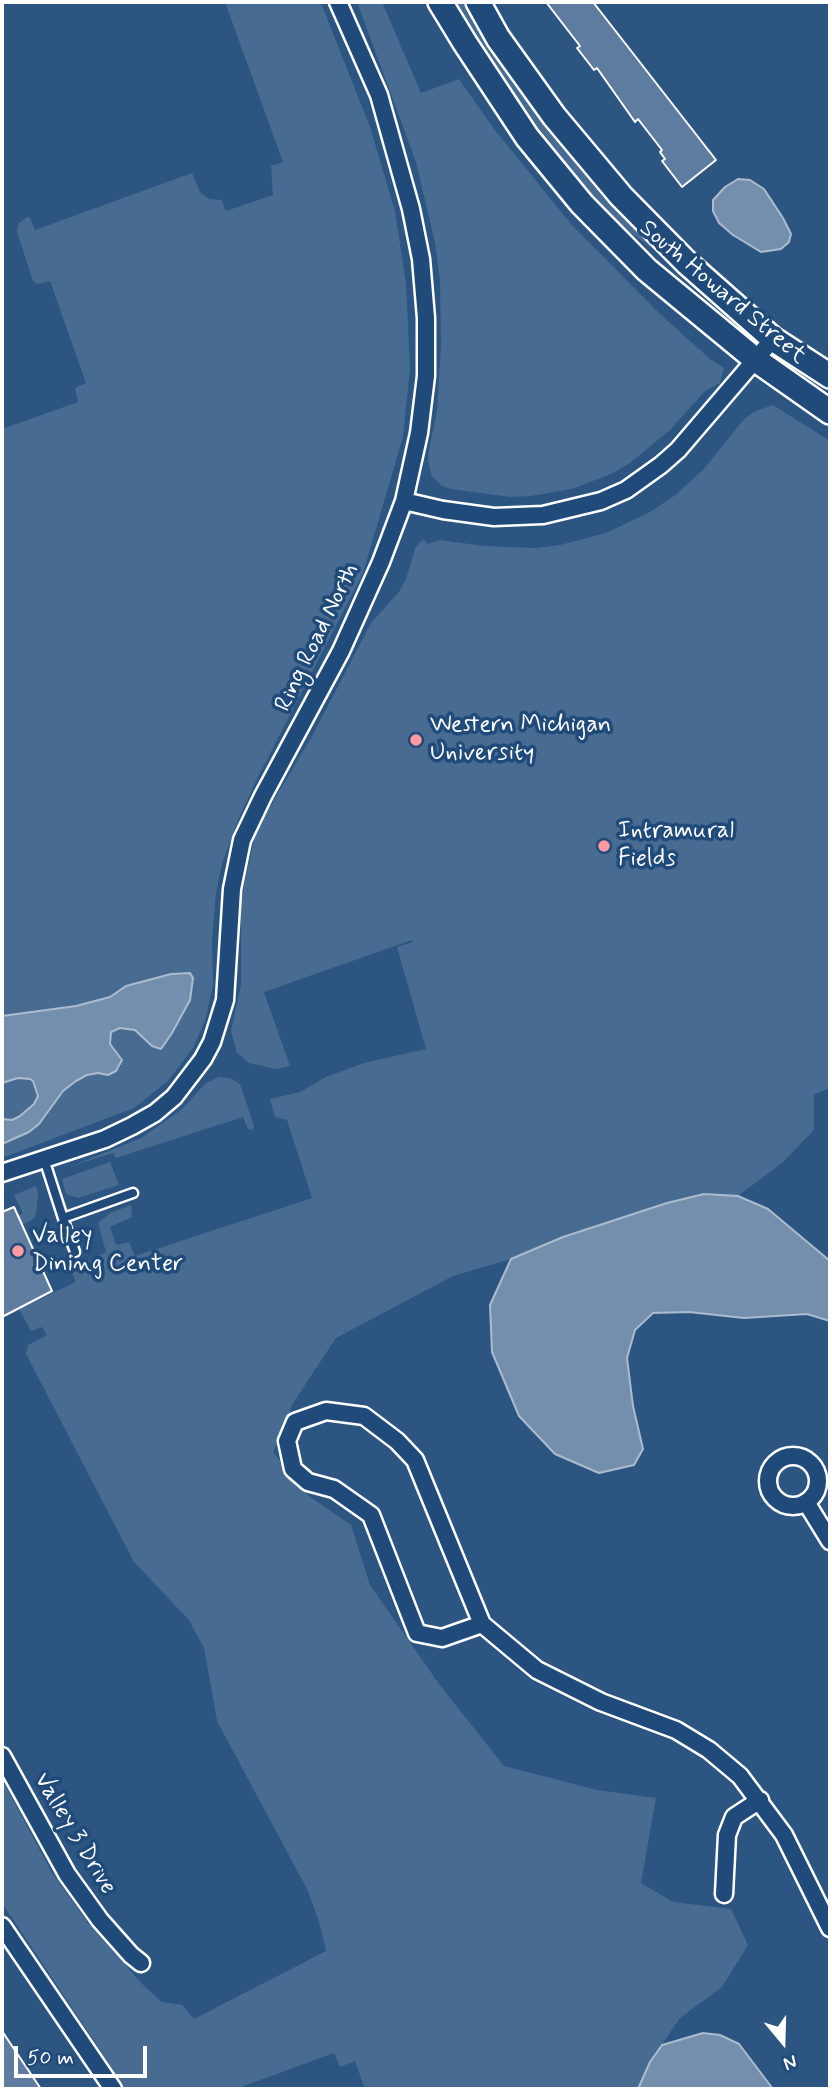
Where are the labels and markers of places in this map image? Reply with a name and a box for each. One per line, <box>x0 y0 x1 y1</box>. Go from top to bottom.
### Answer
place label: Western Michigan University <box>430 712 611 768</box>
marker: Western Michigan University <box>408 732 424 748</box>
place label: Intramural Fields <box>618 818 734 874</box>
marker: Intramural Fields <box>596 838 612 854</box>
place label: Valley Dining Center <box>32 1223 183 1279</box>
marker: Valley Dining Center <box>10 1243 26 1259</box>

